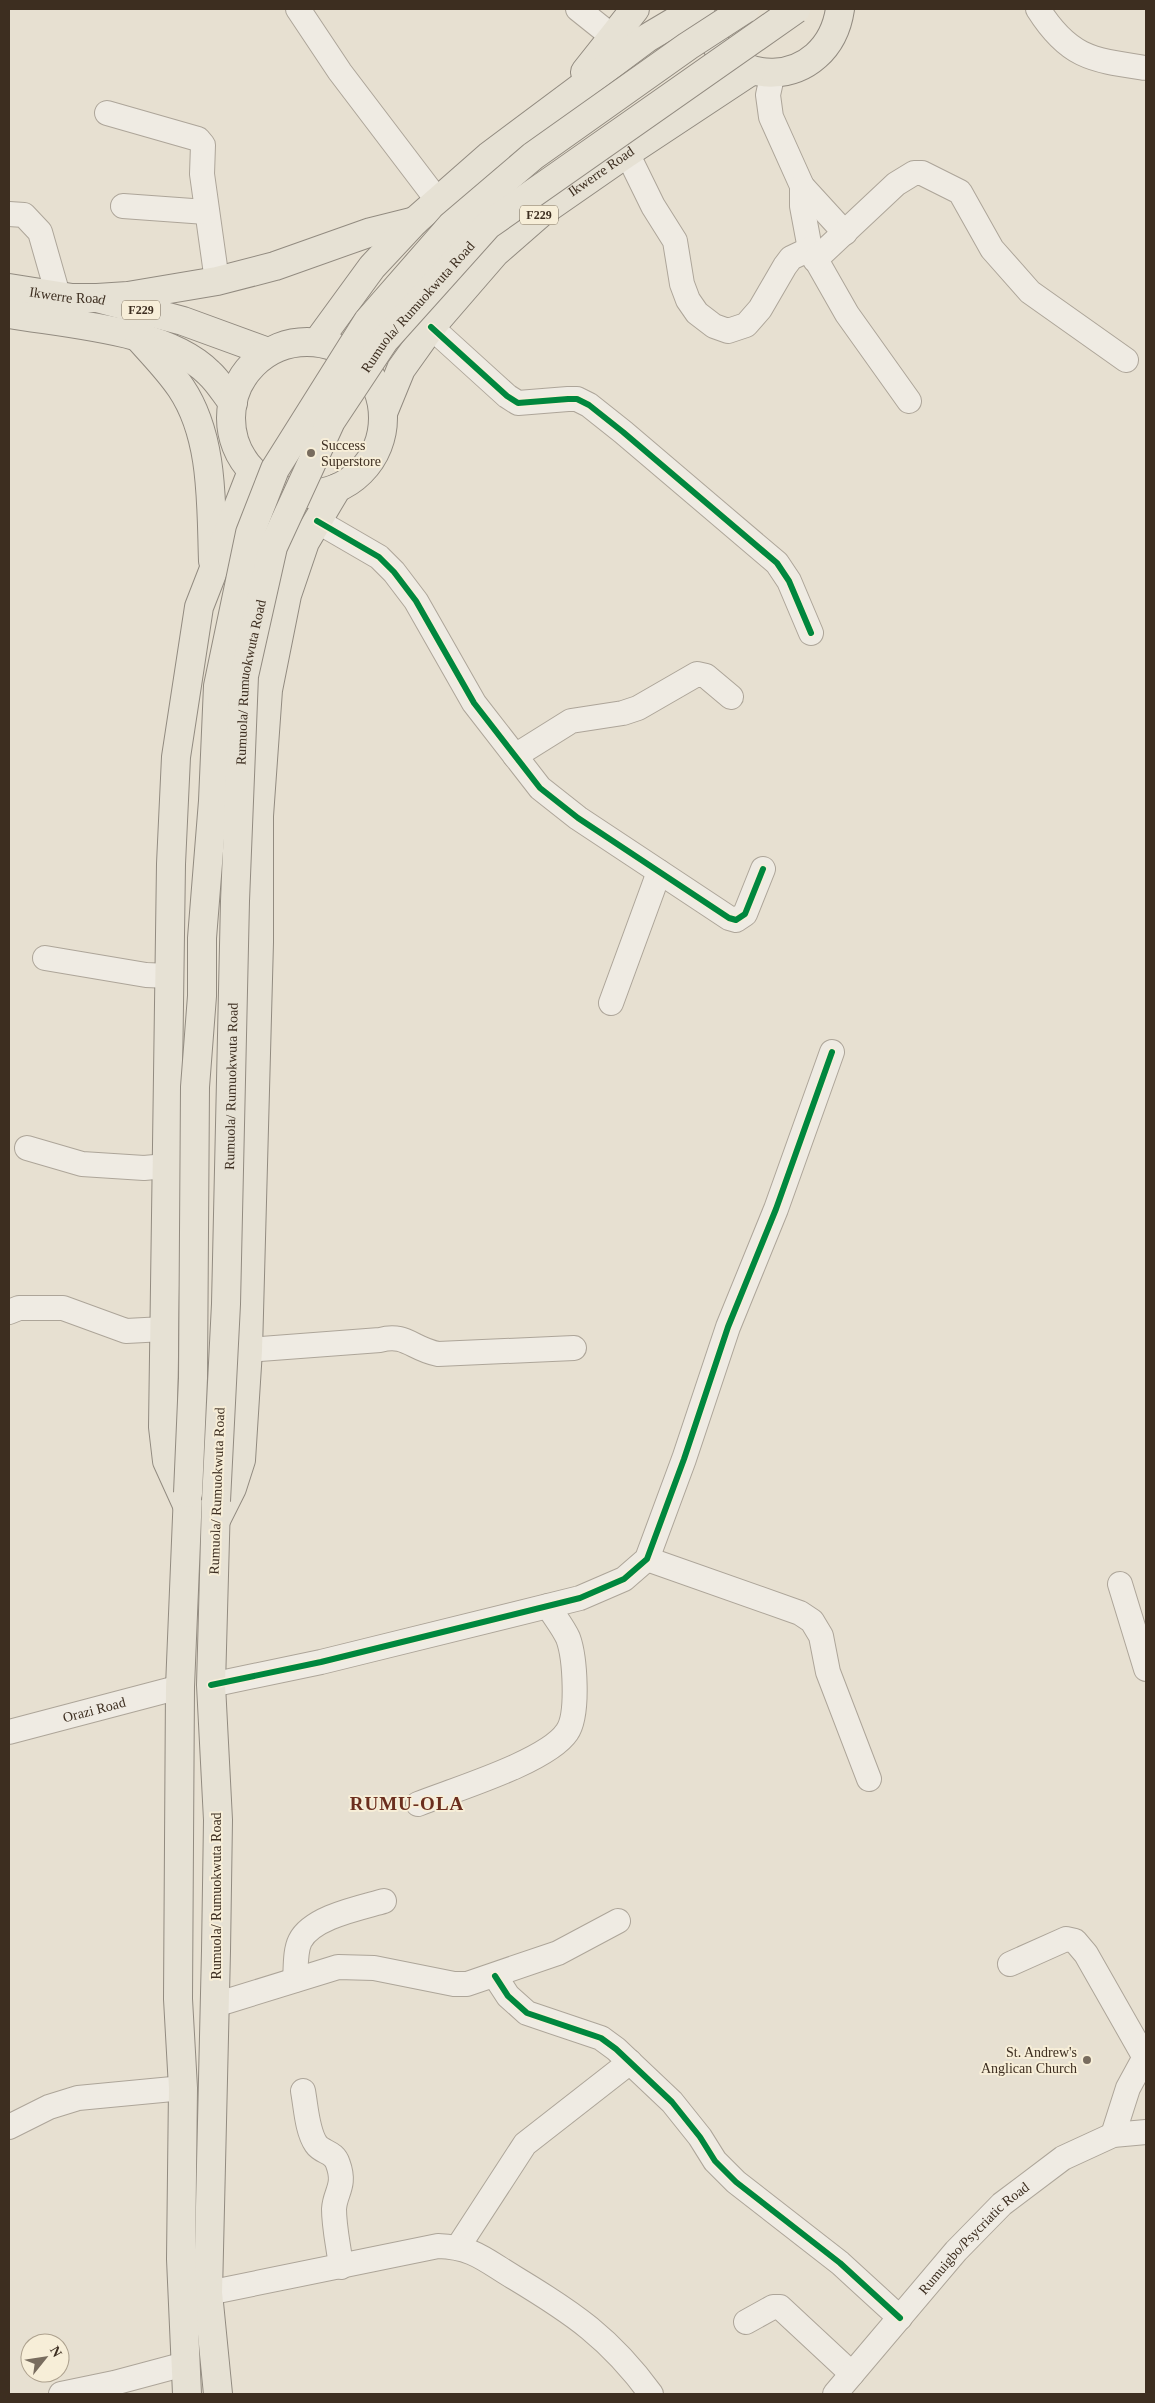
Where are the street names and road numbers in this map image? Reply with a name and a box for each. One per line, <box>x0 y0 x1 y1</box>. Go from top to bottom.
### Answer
street label: Ikwerre Road <box>565 143 637 199</box>
road number: F229 <box>520 206 558 224</box>
street label: Rumuola/ Rumuokwuta Road <box>358 238 477 375</box>
street label: Ikwerre Road <box>28 284 107 307</box>
road number: F229 <box>122 300 160 320</box>
street label: Rumuola/ Rumuokwuta Road <box>233 598 268 765</box>
street label: Rumuola/ Rumuokwuta Road <box>221 1003 240 1170</box>
street label: Rumuola/ Rumuokwuta Road <box>207 1407 227 1575</box>
street label: Orazi Road <box>61 1694 127 1725</box>
street label: Rumuola/ Rumuokwuta Road <box>209 1812 224 1980</box>
street label: Rumuigbo/Psycriatic Road <box>915 2179 1032 2297</box>

